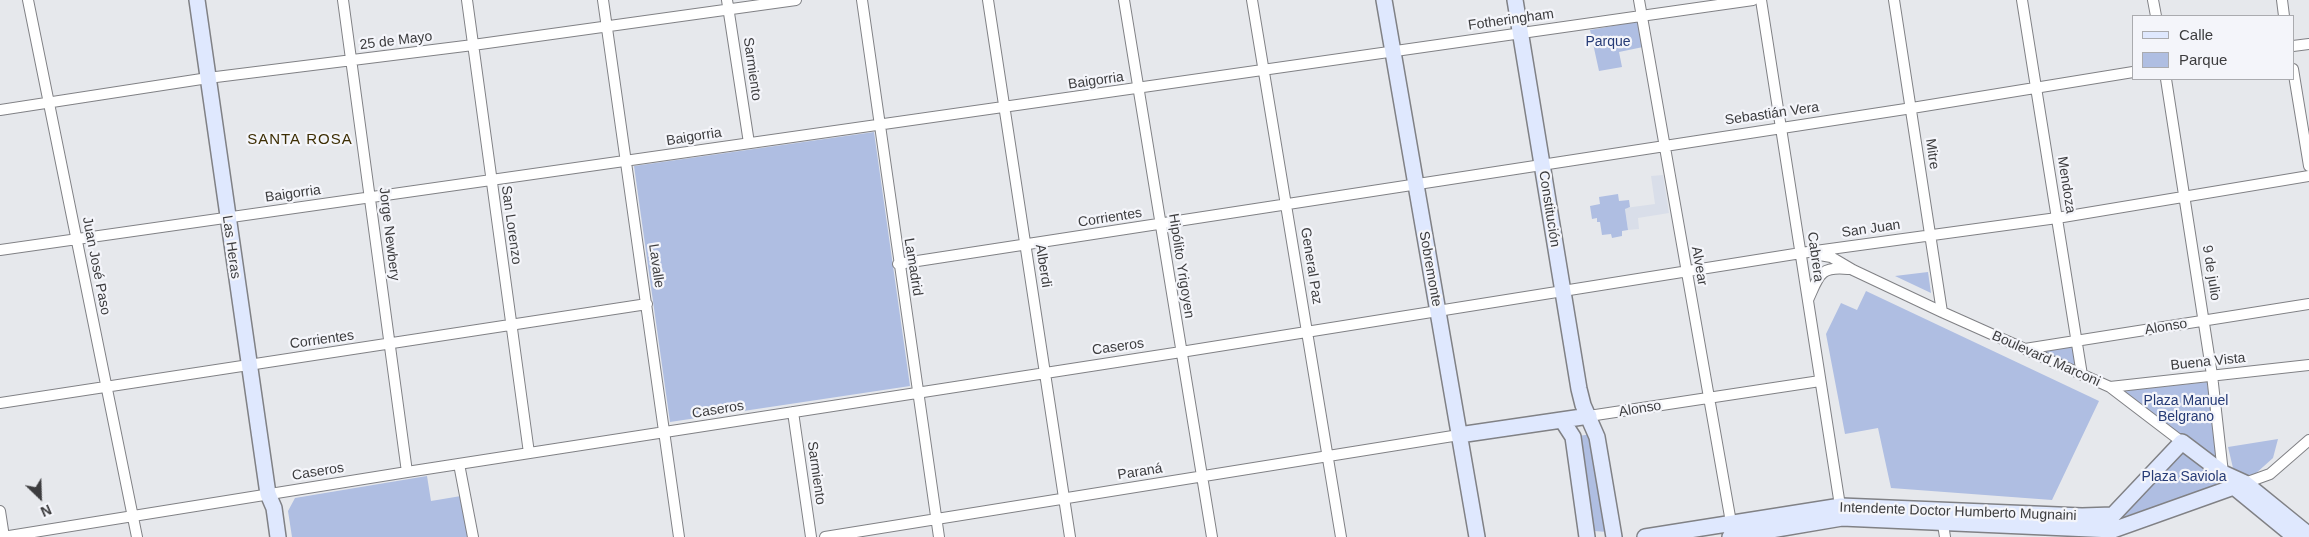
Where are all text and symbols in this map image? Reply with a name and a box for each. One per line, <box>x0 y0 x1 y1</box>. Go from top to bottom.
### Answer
street label: Fotheringham <box>1467 6 1555 34</box>
legend <box>2132 15 2294 80</box>
text: Calle <box>2179 26 2213 43</box>
street label: 25 de Mayo <box>359 28 433 54</box>
park label: Parque <box>1585 34 1631 50</box>
street label: Sarmiento <box>739 36 765 102</box>
text: Parque <box>2179 51 2227 68</box>
street label: Baigorria <box>1067 69 1125 93</box>
street label: Sebastián Vera <box>1724 99 1820 129</box>
street label: Baigorria <box>665 124 723 150</box>
district label: SANTA ROSA <box>246 131 354 149</box>
street label: Mitre <box>1922 137 1942 171</box>
street label: Mendoza <box>2053 155 2079 215</box>
street label: Constitución <box>1535 170 1563 248</box>
street label: Baigorria <box>264 182 322 206</box>
street label: San Lorenzo <box>497 185 525 265</box>
street label: Jorge Newbery <box>375 186 403 282</box>
street label: Corrientes <box>1077 205 1143 231</box>
street label: Hipólito Yrigoyen <box>1164 212 1198 320</box>
street label: Las Heras <box>218 214 244 280</box>
street label: Juan José Paso <box>78 216 114 316</box>
street label: San Juan <box>1841 217 1901 241</box>
street label: General Paz <box>1297 226 1325 306</box>
street label: Sobremonte <box>1415 230 1445 308</box>
street label: Cabrera <box>1803 231 1827 283</box>
street label: Lamadrid <box>900 237 926 297</box>
street label: Lavalle <box>645 243 667 289</box>
street label: Alberdi <box>1031 243 1055 289</box>
street label: 9 de julio <box>2198 244 2224 302</box>
street label: Alvear <box>1687 245 1711 287</box>
street label: Alonso <box>2144 315 2188 339</box>
street label: Corrientes <box>289 327 355 353</box>
street label: Boulevard Marconi <box>1989 328 2103 390</box>
street label: Caseros <box>1091 335 1145 359</box>
street label: Buena Vista <box>2170 350 2246 374</box>
park label: Plaza Manuel Belgrano <box>2144 393 2228 426</box>
street label: Alonso <box>1618 397 1662 421</box>
street label: Caseros <box>691 398 745 422</box>
street label: Sarmiento <box>803 440 829 506</box>
street label: Caseros <box>291 460 345 484</box>
street label: Paraná <box>1116 460 1164 484</box>
park label: Plaza Saviola <box>2142 469 2226 485</box>
north arrow <box>15 472 65 522</box>
street label: Intendente Doctor Humberto Mugnaini <box>1839 499 2077 525</box>
text: N <box>38 501 54 520</box>

